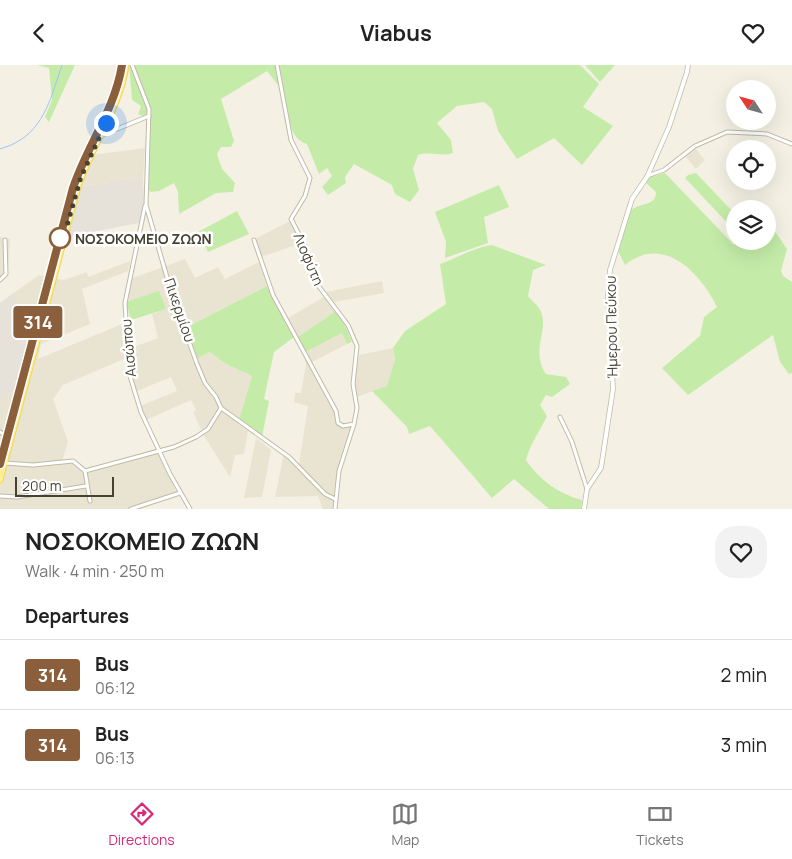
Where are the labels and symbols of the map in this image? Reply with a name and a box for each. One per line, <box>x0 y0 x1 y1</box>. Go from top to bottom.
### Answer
north arrow <box>726 80 776 130</box>
your location <box>94 111 119 136</box>
marker: ΝΟΣΟΚΟΜΕΙΟ ΖΩΩΝ <box>49 227 71 249</box>
place label: ΝΟΣΟΚΟΜΕΙΟ ΖΩΩΝ <box>75 229 212 248</box>
street label: Λιοφύτη <box>289 230 329 288</box>
street label: Πικερμίου <box>160 275 200 345</box>
street label: Ήμερου Πεύκου <box>601 275 621 379</box>
line badge: 314 <box>9 306 67 338</box>
street label: Αισώπου <box>116 318 140 378</box>
scale bar <box>15 474 114 497</box>

